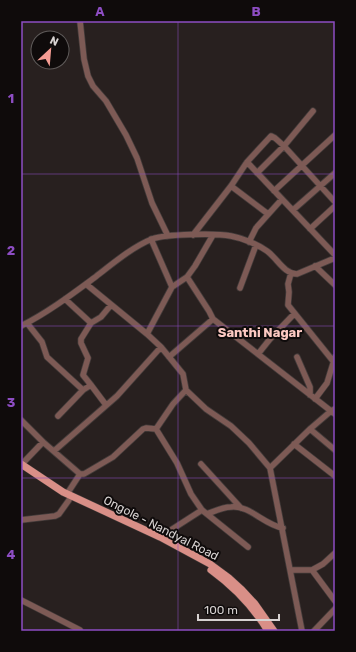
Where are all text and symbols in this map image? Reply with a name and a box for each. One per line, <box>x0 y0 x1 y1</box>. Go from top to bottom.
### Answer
text: A <box>95 4 105 19</box>
text: B <box>251 4 261 19</box>
north arrow <box>30 30 70 70</box>
text: N <box>48 34 61 49</box>
text: 1 <box>8 91 14 106</box>
text: 2 <box>7 243 15 258</box>
district label: Santhi Nagar <box>218 325 302 340</box>
text: 3 <box>7 395 16 410</box>
street label: Ongole - Nandyal Road <box>101 493 221 563</box>
text: 4 <box>7 547 16 562</box>
scale bar <box>198 596 279 622</box>
text: 100 m <box>204 603 238 617</box>

